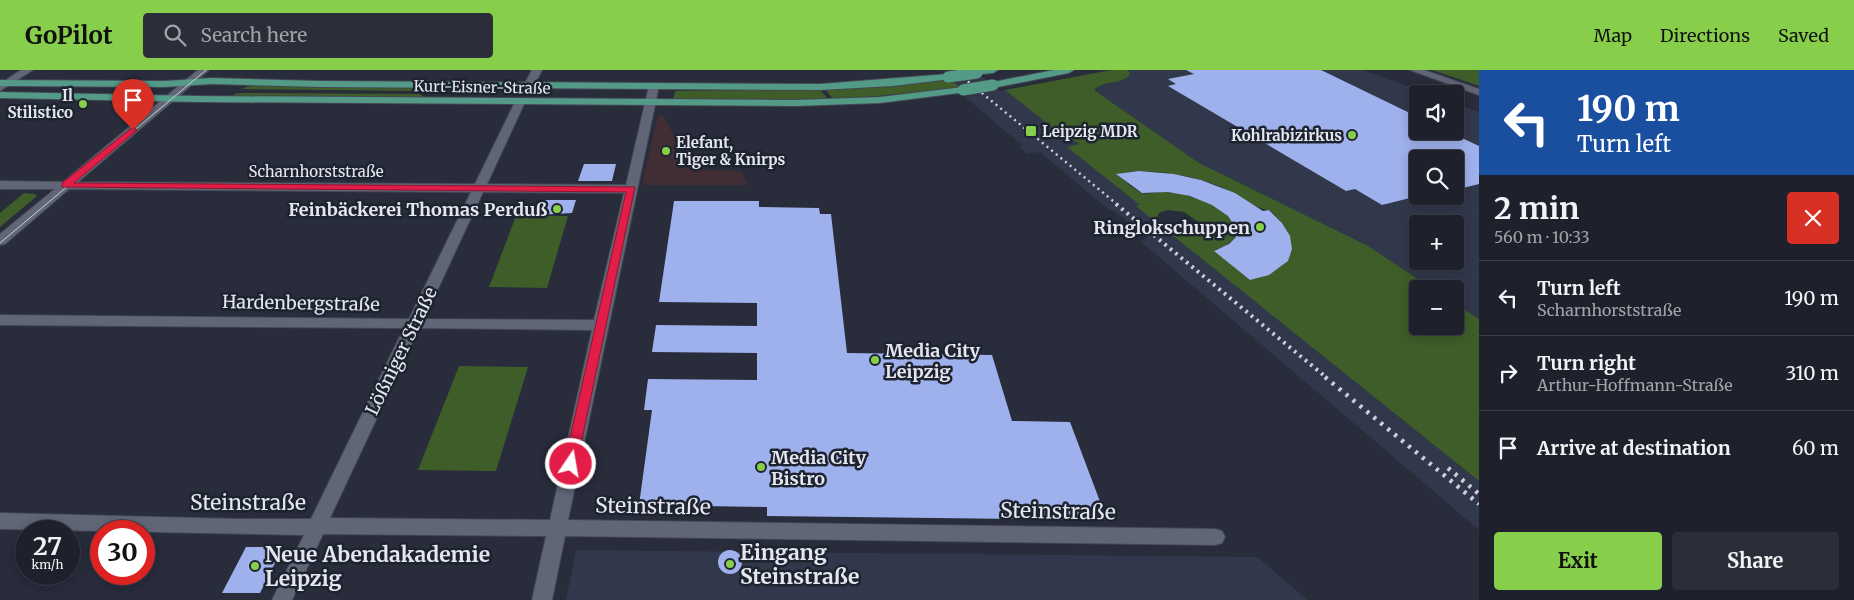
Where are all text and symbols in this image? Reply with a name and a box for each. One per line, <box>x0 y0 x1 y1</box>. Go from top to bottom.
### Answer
search box <box>143 13 493 58</box>
text: GoPilot <box>25 20 113 51</box>
icon: search <box>161 21 189 49</box>
text: Search here <box>201 23 307 47</box>
text: Map <box>1594 24 1632 47</box>
text: Directions <box>1660 24 1750 47</box>
text: Saved <box>1778 24 1829 47</box>
street label: Kurt-Eisner-Straße <box>413 76 551 98</box>
pin <box>112 79 154 130</box>
map controls <box>1409 85 1464 335</box>
button: sound <box>1409 85 1464 140</box>
place label: Il Stilistico <box>7 86 73 122</box>
icon: arrive <box>119 86 147 114</box>
text: 190 m <box>1577 87 1680 131</box>
icon: left <box>1494 90 1559 155</box>
marker: Il Stilistico <box>77 98 89 110</box>
place label: Leipzig MDR <box>1042 122 1138 141</box>
marker: Leipzig MDR <box>1024 124 1038 138</box>
place label: Kohlrabizirkus <box>1231 126 1342 145</box>
marker: Kohlrabizirkus <box>1346 129 1358 141</box>
text: Turn left <box>1577 130 1671 158</box>
place label: Elefant, Tiger & Knirps <box>676 133 786 169</box>
marker: Elefant, Tiger & Knirps <box>660 145 672 157</box>
button: search <box>1409 150 1464 205</box>
street label: Scharnhorststraße <box>248 162 384 181</box>
text: 2 min <box>1494 189 1579 227</box>
button: close <box>1787 192 1839 244</box>
place label: Feinbäckerei Thomas Perduß <box>288 198 548 221</box>
marker: Feinbäckerei Thomas Perduß <box>551 203 563 215</box>
button: + <box>1409 215 1464 270</box>
place label: Ringlokschuppen <box>1093 216 1250 239</box>
marker: Ringlokschuppen <box>1254 221 1266 233</box>
text: 560 m · 10:33 <box>1494 227 1590 247</box>
text: Turn left <box>1537 276 1621 300</box>
button: − <box>1409 280 1464 335</box>
street label: Lößniger Straße <box>360 283 442 419</box>
icon: left <box>1494 284 1522 312</box>
text: 190 m <box>1784 286 1839 310</box>
street label: Hardenbergstraße <box>222 290 380 316</box>
text: Scharnhorststraße <box>1537 300 1681 320</box>
place label: Media City Leipzig <box>885 339 980 383</box>
text: Turn right <box>1537 351 1636 375</box>
marker: Media City Leipzig <box>869 354 881 366</box>
icon: right <box>1494 359 1522 387</box>
text: 310 m <box>1786 361 1839 385</box>
text: Arthur-Hoffmann-Straße <box>1537 375 1733 395</box>
icon: arrive <box>1494 434 1522 462</box>
text: Arrive at destination <box>1537 436 1731 460</box>
text: 60 m <box>1792 436 1839 460</box>
position arrow <box>544 437 596 489</box>
place label: Media City Bistro <box>771 446 866 490</box>
marker: Media City Bistro <box>755 461 767 473</box>
street label: Steinstraße <box>190 489 306 516</box>
street label: Steinstraße <box>595 491 711 521</box>
street label: Steinstraße <box>1000 496 1116 526</box>
speed limit sign: 30 <box>90 520 155 585</box>
text: 27 <box>33 530 62 562</box>
button: Exit <box>1494 532 1662 590</box>
button: Share <box>1672 532 1839 590</box>
place label: Eingang Steinstraße <box>740 539 859 590</box>
place label: Neue Abendakademie Leipzig <box>265 541 490 592</box>
text: km/h <box>32 557 63 572</box>
marker: Eingang Steinstraße <box>724 558 736 570</box>
marker: Neue Abendakademie Leipzig <box>249 560 261 572</box>

